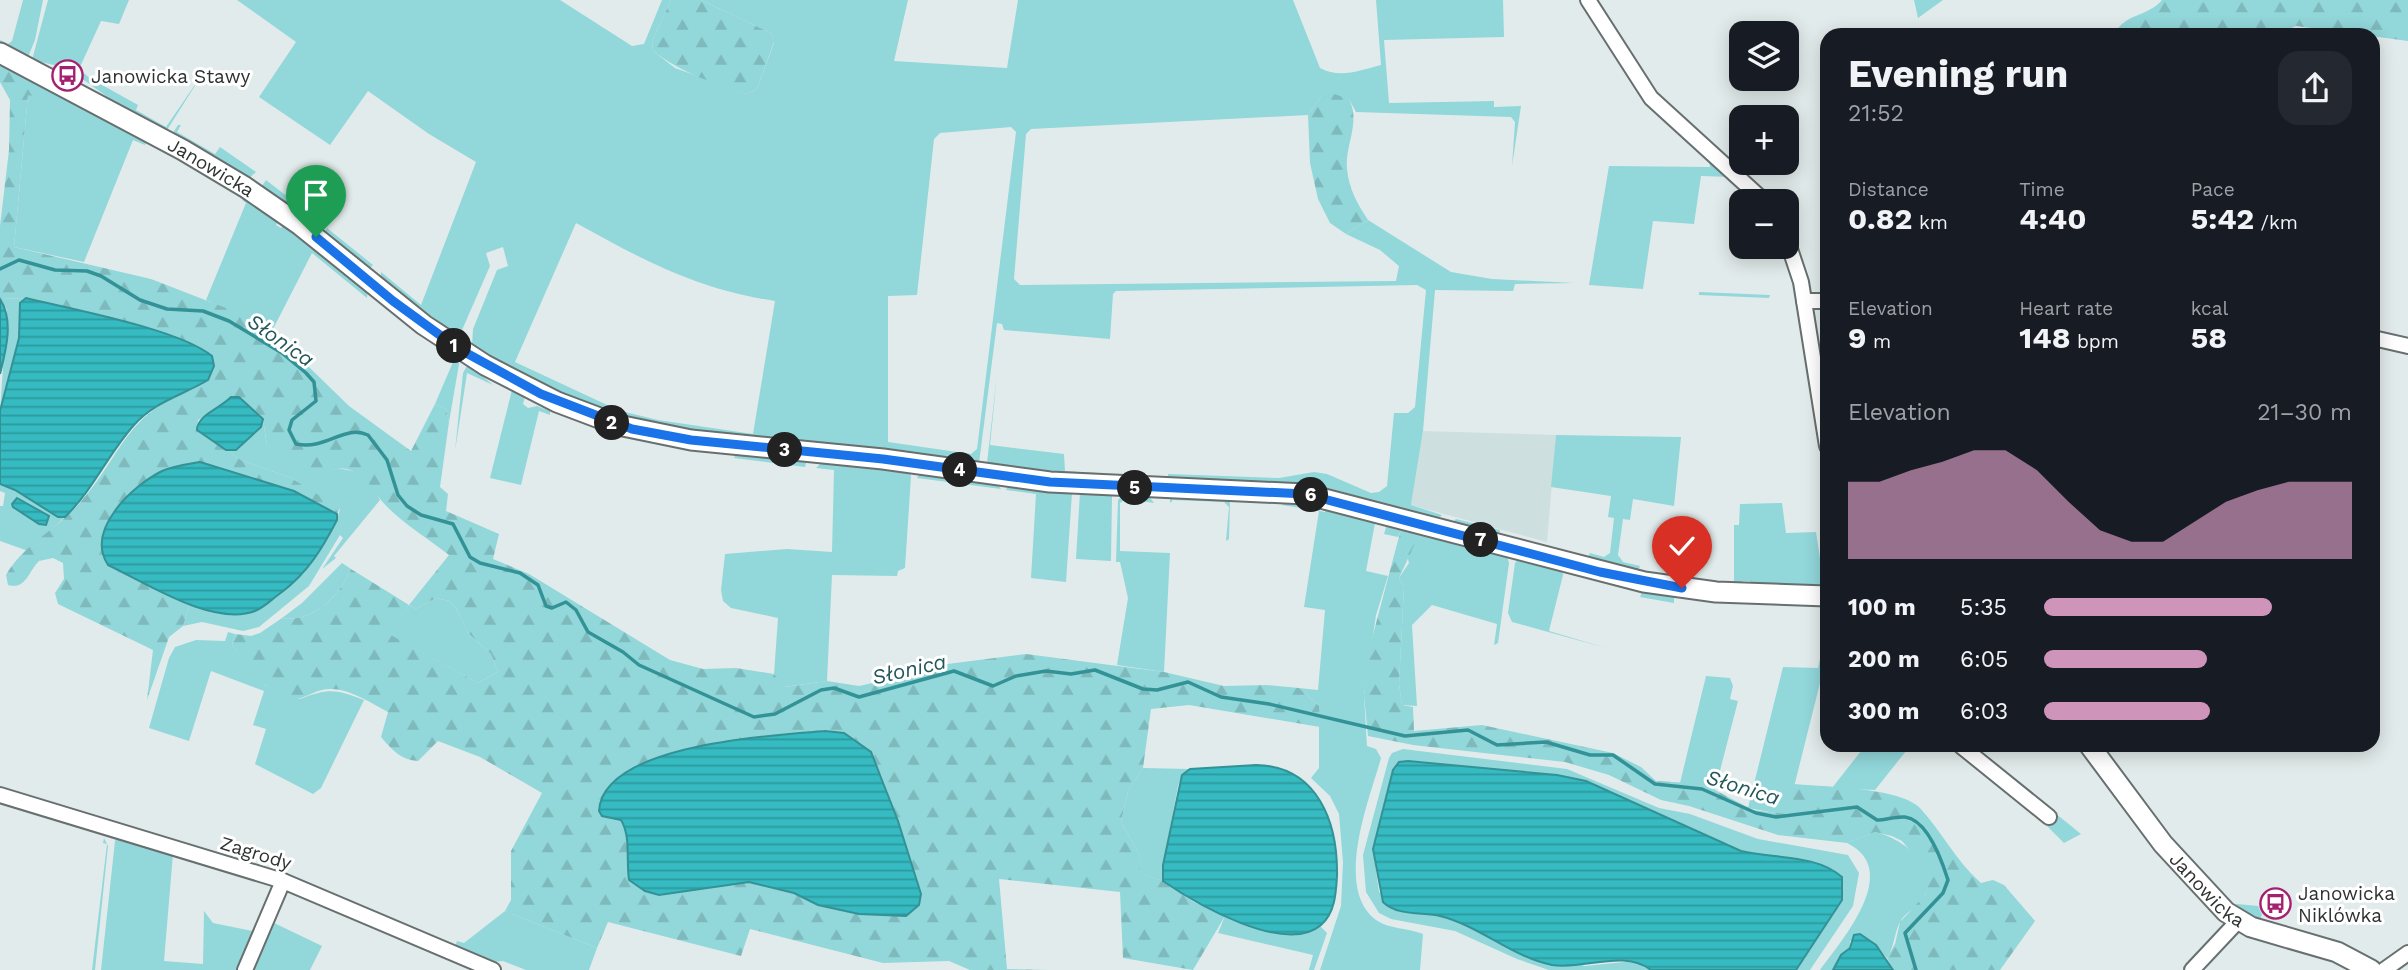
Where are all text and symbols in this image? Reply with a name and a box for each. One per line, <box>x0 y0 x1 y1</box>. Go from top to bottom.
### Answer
map controls <box>1729 21 1799 259</box>
button: layers <box>1729 21 1799 91</box>
button: share <box>2278 51 2352 125</box>
text: Evening run <box>1848 52 2068 96</box>
bus stop icon: Janowicka Stawy <box>51 59 85 93</box>
place label: Janowicka Stawy <box>91 65 251 88</box>
text: 21:52 <box>1848 100 1904 127</box>
button: + <box>1729 105 1799 175</box>
street label: Janowicka <box>164 133 259 202</box>
pin <box>286 165 346 237</box>
icon: arrive <box>297 176 335 214</box>
text: Distance <box>1848 178 1929 201</box>
text: Time <box>2019 178 2065 201</box>
text: Pace <box>2191 178 2235 201</box>
button: − <box>1729 189 1799 259</box>
text: 0.82 <box>1848 201 1912 236</box>
text: 4:40 <box>2019 201 2086 236</box>
text: 5:42 <box>2191 201 2254 236</box>
text: km <box>1912 211 1948 234</box>
text: /km <box>2254 211 2298 234</box>
text: Elevation <box>1848 297 1933 320</box>
text: Heart rate <box>2019 297 2113 320</box>
text: kcal <box>2191 297 2228 320</box>
water label: Słonica <box>243 308 319 372</box>
text: 9 <box>1848 320 1866 355</box>
text: 148 <box>2019 320 2070 355</box>
text: 58 <box>2191 320 2227 355</box>
pin: 1 <box>436 328 472 364</box>
text: m <box>1866 330 1891 353</box>
text: bpm <box>2070 330 2119 353</box>
text: 1 <box>449 334 458 357</box>
text: Elevation <box>1848 399 1951 426</box>
text: 21–30 m <box>2257 399 2352 426</box>
pin: 2 <box>594 406 630 440</box>
text: 2 <box>606 411 617 434</box>
pin: 3 <box>768 433 802 468</box>
text: 3 <box>779 438 790 461</box>
pin: 4 <box>942 452 978 488</box>
text: 4 <box>953 458 966 481</box>
pin: 5 <box>1118 470 1152 505</box>
text: 5 <box>1129 476 1140 499</box>
pin: 6 <box>1294 477 1328 512</box>
text: 6 <box>1305 483 1316 506</box>
pin <box>1652 516 1712 588</box>
pin: 7 <box>1464 522 1498 558</box>
icon: check <box>1663 527 1701 565</box>
text: 7 <box>1475 528 1486 551</box>
text: 100 m <box>1848 594 1916 621</box>
text: 5:35 <box>1960 594 2007 621</box>
text: 200 m <box>1848 646 1920 673</box>
text: 6:05 <box>1960 646 2008 673</box>
water label: Słonica <box>869 648 949 690</box>
text: 300 m <box>1848 698 1919 725</box>
text: 6:03 <box>1960 698 2008 725</box>
water label: Słonica <box>1703 764 1783 810</box>
street label: Zagrody <box>218 831 295 875</box>
street label: Janowicka <box>2165 847 2249 932</box>
place label: Janowicka Niklówka <box>2298 882 2395 927</box>
bus stop icon: Janowicka Niklówka <box>2258 887 2292 921</box>

